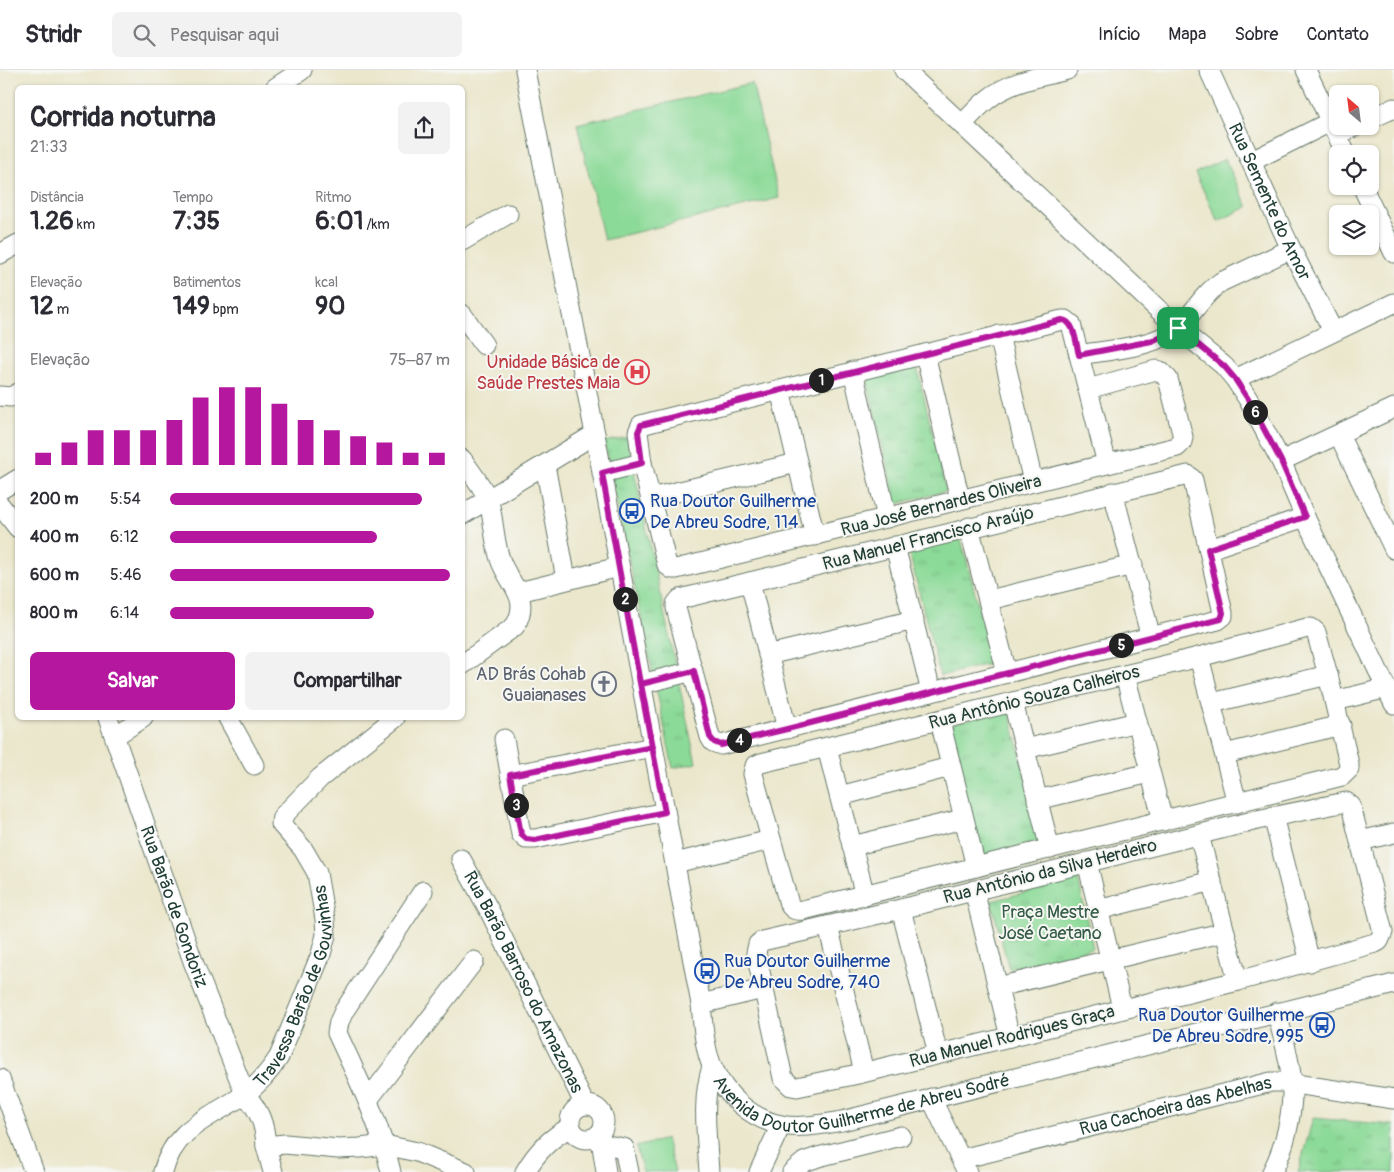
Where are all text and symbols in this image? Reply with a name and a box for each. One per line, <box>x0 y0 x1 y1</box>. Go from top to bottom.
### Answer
search box <box>112 12 462 57</box>
text: Stridr <box>25 20 82 49</box>
icon: search <box>130 21 158 49</box>
text: Pesquisar aqui <box>170 23 279 47</box>
text: Início <box>1098 23 1140 46</box>
text: Mapa <box>1168 23 1206 46</box>
text: Sobre <box>1234 23 1278 46</box>
text: Contato <box>1306 23 1369 46</box>
north arrow <box>1329 85 1379 135</box>
map controls <box>1329 85 1379 255</box>
text: Corrida noturna <box>30 100 216 135</box>
button: share <box>398 102 450 154</box>
street label: Rua Semente do Amor <box>1223 120 1316 285</box>
text: 21:33 <box>30 137 67 157</box>
button: locate <box>1329 145 1379 195</box>
text: Distância <box>30 189 84 206</box>
text: Tempo <box>173 189 213 206</box>
text: Ritmo <box>315 189 352 206</box>
button: layers <box>1329 205 1379 255</box>
text: 1.26 <box>30 206 74 237</box>
text: 7:35 <box>173 206 220 237</box>
text: 6:01 <box>315 206 363 237</box>
text: km <box>74 216 95 233</box>
text: /km <box>363 216 390 233</box>
text: Elevação <box>30 274 82 291</box>
text: Batimentos <box>173 274 241 291</box>
text: kcal <box>315 274 338 291</box>
text: 12 <box>30 291 54 322</box>
text: 149 <box>173 291 210 322</box>
text: 90 <box>315 291 345 322</box>
text: m <box>54 301 69 318</box>
text: bpm <box>210 301 239 318</box>
pin <box>1157 307 1199 349</box>
icon: arrive <box>1164 314 1192 342</box>
text: Elevação <box>30 350 90 370</box>
text: 75–87 m <box>389 350 450 370</box>
place label: Unidade Básica de Saúde Prestes Maia <box>476 351 620 395</box>
hospital icon: Unidade Básica de Saúde Prestes Maia <box>624 359 650 385</box>
pin: 1 <box>808 368 834 392</box>
text: 1 <box>819 372 824 389</box>
pin: 6 <box>1242 400 1268 424</box>
text: 6 <box>1251 404 1260 421</box>
street label: Rua José Bernardes Oliveira <box>838 469 1044 542</box>
text: 200 m <box>30 489 78 509</box>
text: 5:54 <box>110 489 141 509</box>
place label: Rua Doutor Guilherme De Abreu Sodre, 114 <box>650 490 816 534</box>
bus stop icon: Rua Doutor Guilherme De Abreu Sodre, 114 <box>619 498 645 524</box>
street label: Rua Manuel Francisco Araújo <box>820 501 1036 576</box>
text: 400 m <box>30 527 79 547</box>
text: 6:12 <box>110 527 139 547</box>
text: 600 m <box>30 565 79 585</box>
text: 5:46 <box>110 565 142 585</box>
pin: 2 <box>612 586 638 612</box>
text: 2 <box>622 591 629 608</box>
text: 800 m <box>30 603 78 623</box>
text: 6:14 <box>110 603 139 623</box>
pin: 5 <box>1108 632 1134 658</box>
text: 5 <box>1118 637 1125 654</box>
button: Salvar <box>30 652 235 710</box>
button: Compartilhar <box>245 652 450 710</box>
street label: Rua Antônio Souza Calheiros <box>926 660 1142 735</box>
place label: AD Brás Cohab Guaianases <box>476 663 586 707</box>
church icon: AD Brás Cohab Guaianases <box>591 671 617 697</box>
pin: 4 <box>726 728 752 752</box>
text: 4 <box>735 732 744 749</box>
pin: 3 <box>504 792 528 818</box>
text: 3 <box>513 797 520 814</box>
street label: Rua Barão de Gondoriz <box>135 823 213 991</box>
street label: Rua Antônio da Silva Herdeiro <box>941 834 1160 909</box>
street label: Rua Barão Barroso do Amazonas <box>458 867 588 1097</box>
street label: Travessa Barão de Gouvinhas <box>249 884 339 1093</box>
park label: Praça Mestre José Caetano <box>998 901 1102 945</box>
place label: Rua Doutor Guilherme De Abreu Sodre, 740 <box>724 950 890 994</box>
bus stop icon: Rua Doutor Guilherme De Abreu Sodre, 740 <box>694 958 720 984</box>
street label: Rua Manuel Rodrigues Graça <box>907 1000 1117 1073</box>
place label: Rua Doutor Guilherme De Abreu Sodre, 995 <box>1138 1004 1304 1048</box>
bus stop icon: Rua Doutor Guilherme De Abreu Sodre, 995 <box>1309 1012 1335 1038</box>
street label: Avenida Doutor Guilherme de Abreu Sodré <box>708 1059 1024 1087</box>
text: Avenida Doutor Guilherme de Abreu Sodré <box>708 1069 1012 1139</box>
street label: Rua Cachoeira das Abelhas <box>1077 1071 1274 1141</box>

